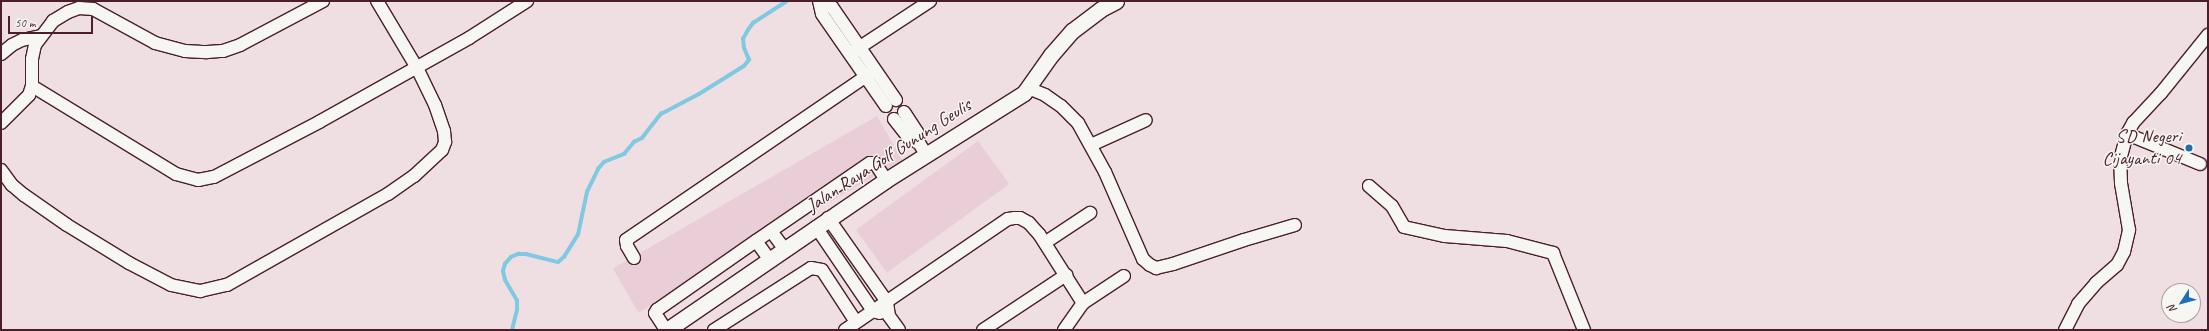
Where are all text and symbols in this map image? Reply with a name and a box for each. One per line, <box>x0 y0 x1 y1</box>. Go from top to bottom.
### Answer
scale bar <box>10 8 95 34</box>
text: 50 m <box>15 15 35 31</box>
street label: Jalan Raya Golf Gunung Geulis <box>803 94 975 218</box>
place label: SD Negeri Cijayanti 04 <box>2103 126 2181 170</box>
marker: SD Negeri Cijayanti 04 <box>2184 143 2194 153</box>
north arrow <box>2161 283 2201 323</box>
text: N <box>2164 303 2180 316</box>

